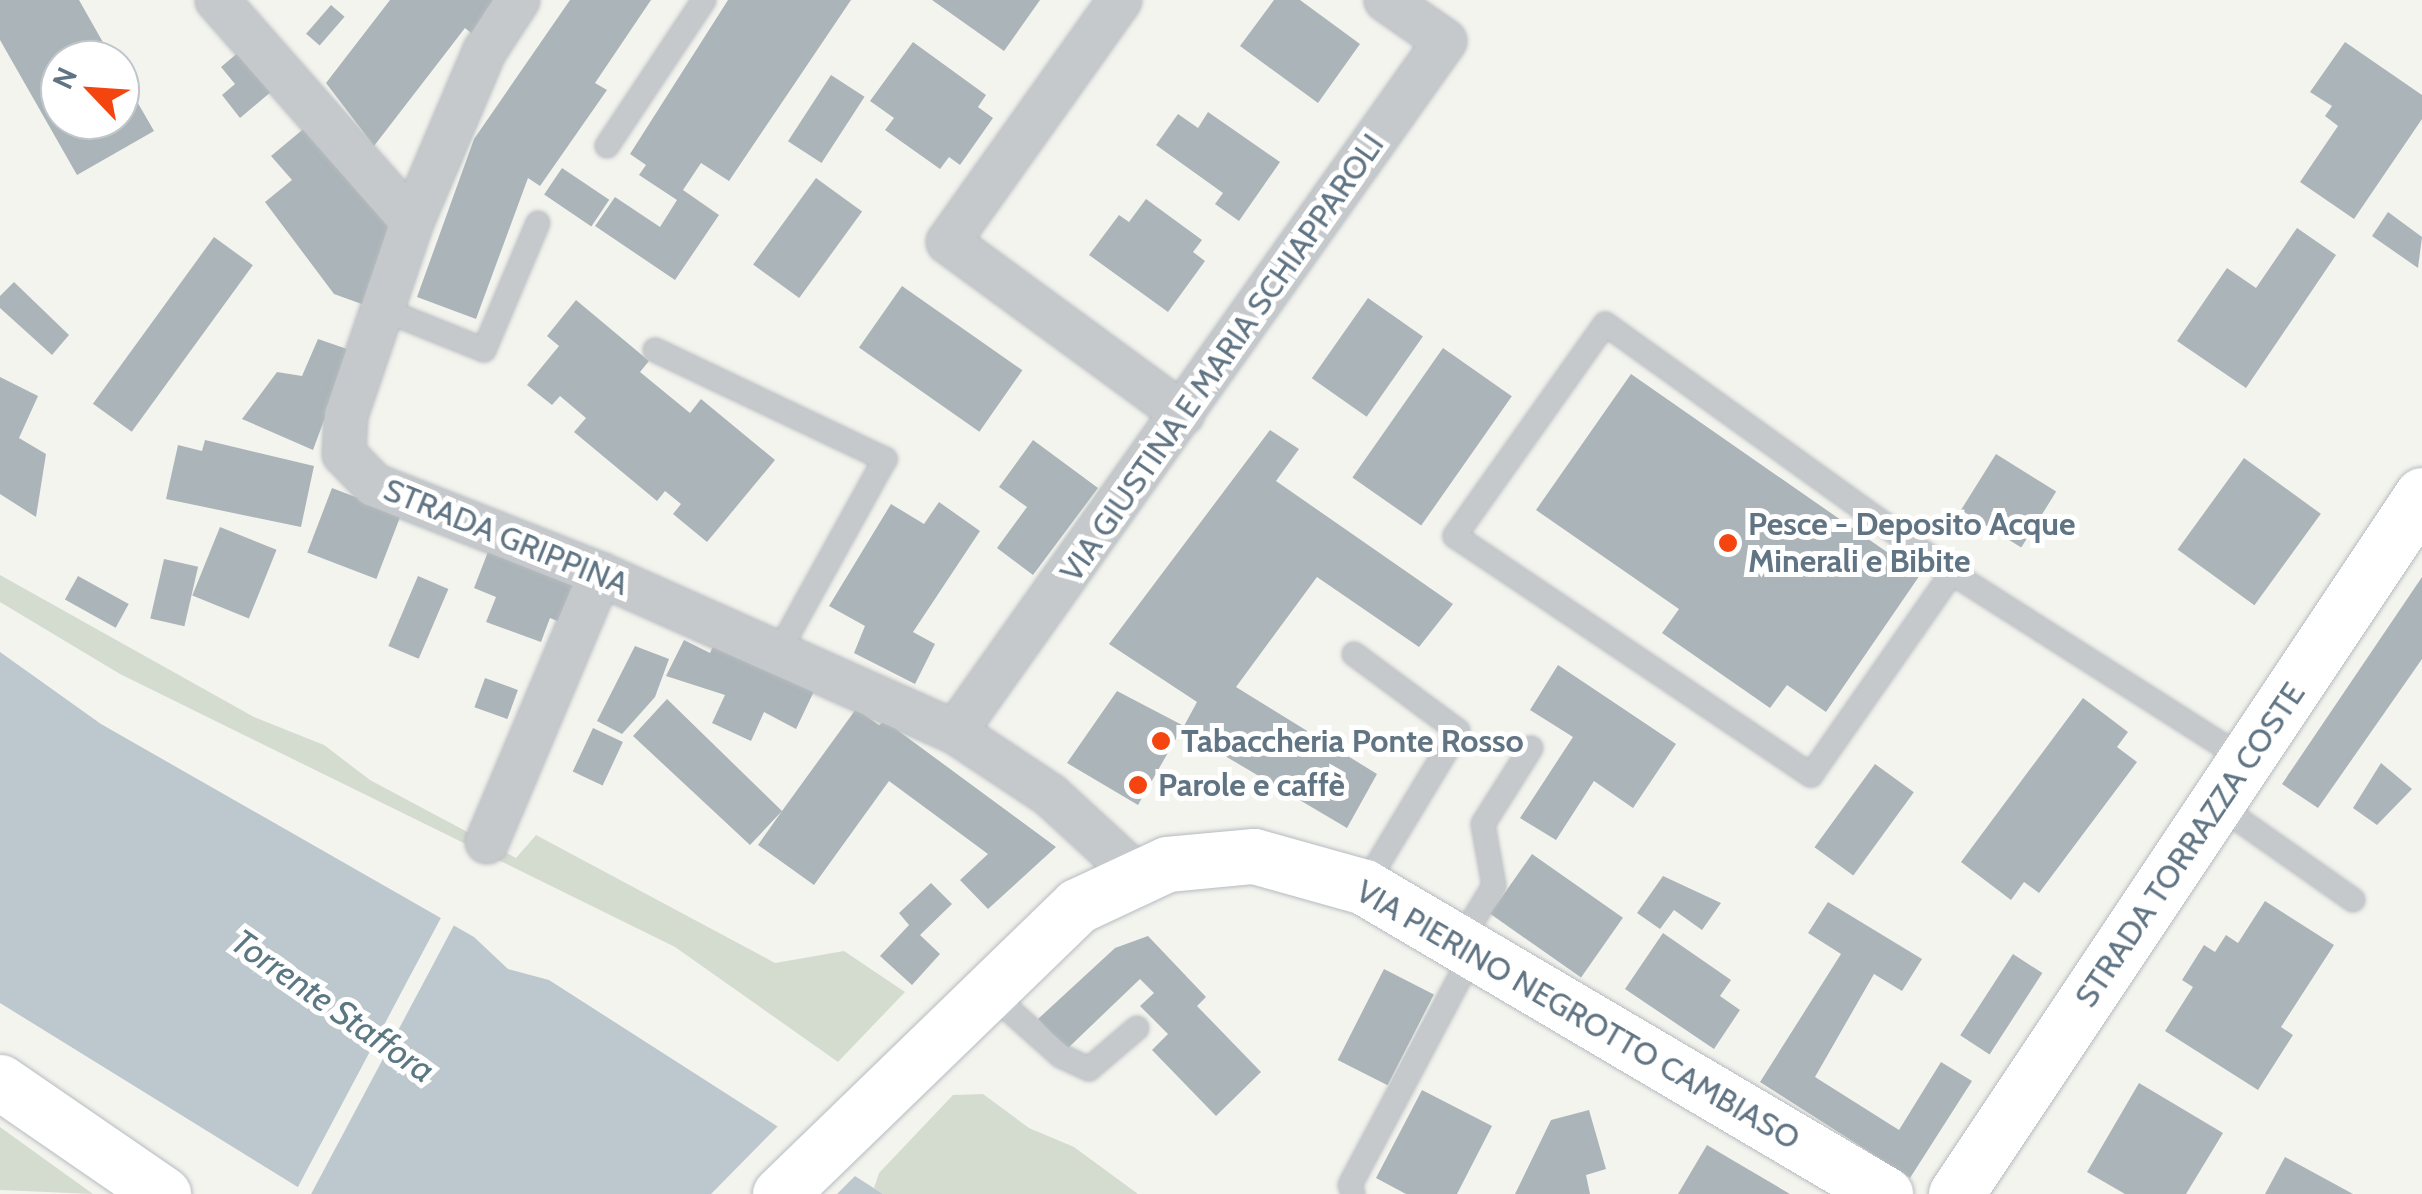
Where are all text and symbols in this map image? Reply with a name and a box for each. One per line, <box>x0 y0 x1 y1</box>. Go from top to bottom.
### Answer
north arrow <box>40 40 140 140</box>
text: N <box>45 62 84 94</box>
street label: VIA GIUSTINA E MARIA SCHIAPPAROLI <box>1052 127 1392 589</box>
street label: STRADA GRIPPINA <box>378 470 634 604</box>
place label: Pesce - Deposito Acque Minerali e Bibite <box>1748 506 2075 581</box>
marker: Pesce - Deposito Acque Minerali e Bibite <box>1717 532 1739 554</box>
street label: STRADA TORRAZZA COSTE <box>2067 675 2313 1015</box>
place label: Tabaccheria Ponte Rosso <box>1181 722 1524 760</box>
marker: Tabaccheria Ponte Rosso <box>1150 730 1172 752</box>
place label: Parole e caffè <box>1158 766 1345 804</box>
marker: Parole e caffè <box>1127 774 1149 796</box>
street label: VIA PIERINO NEGROTTO CAMBIASO <box>1349 872 1807 1158</box>
water label: Torrente Staffora <box>223 920 443 1092</box>

